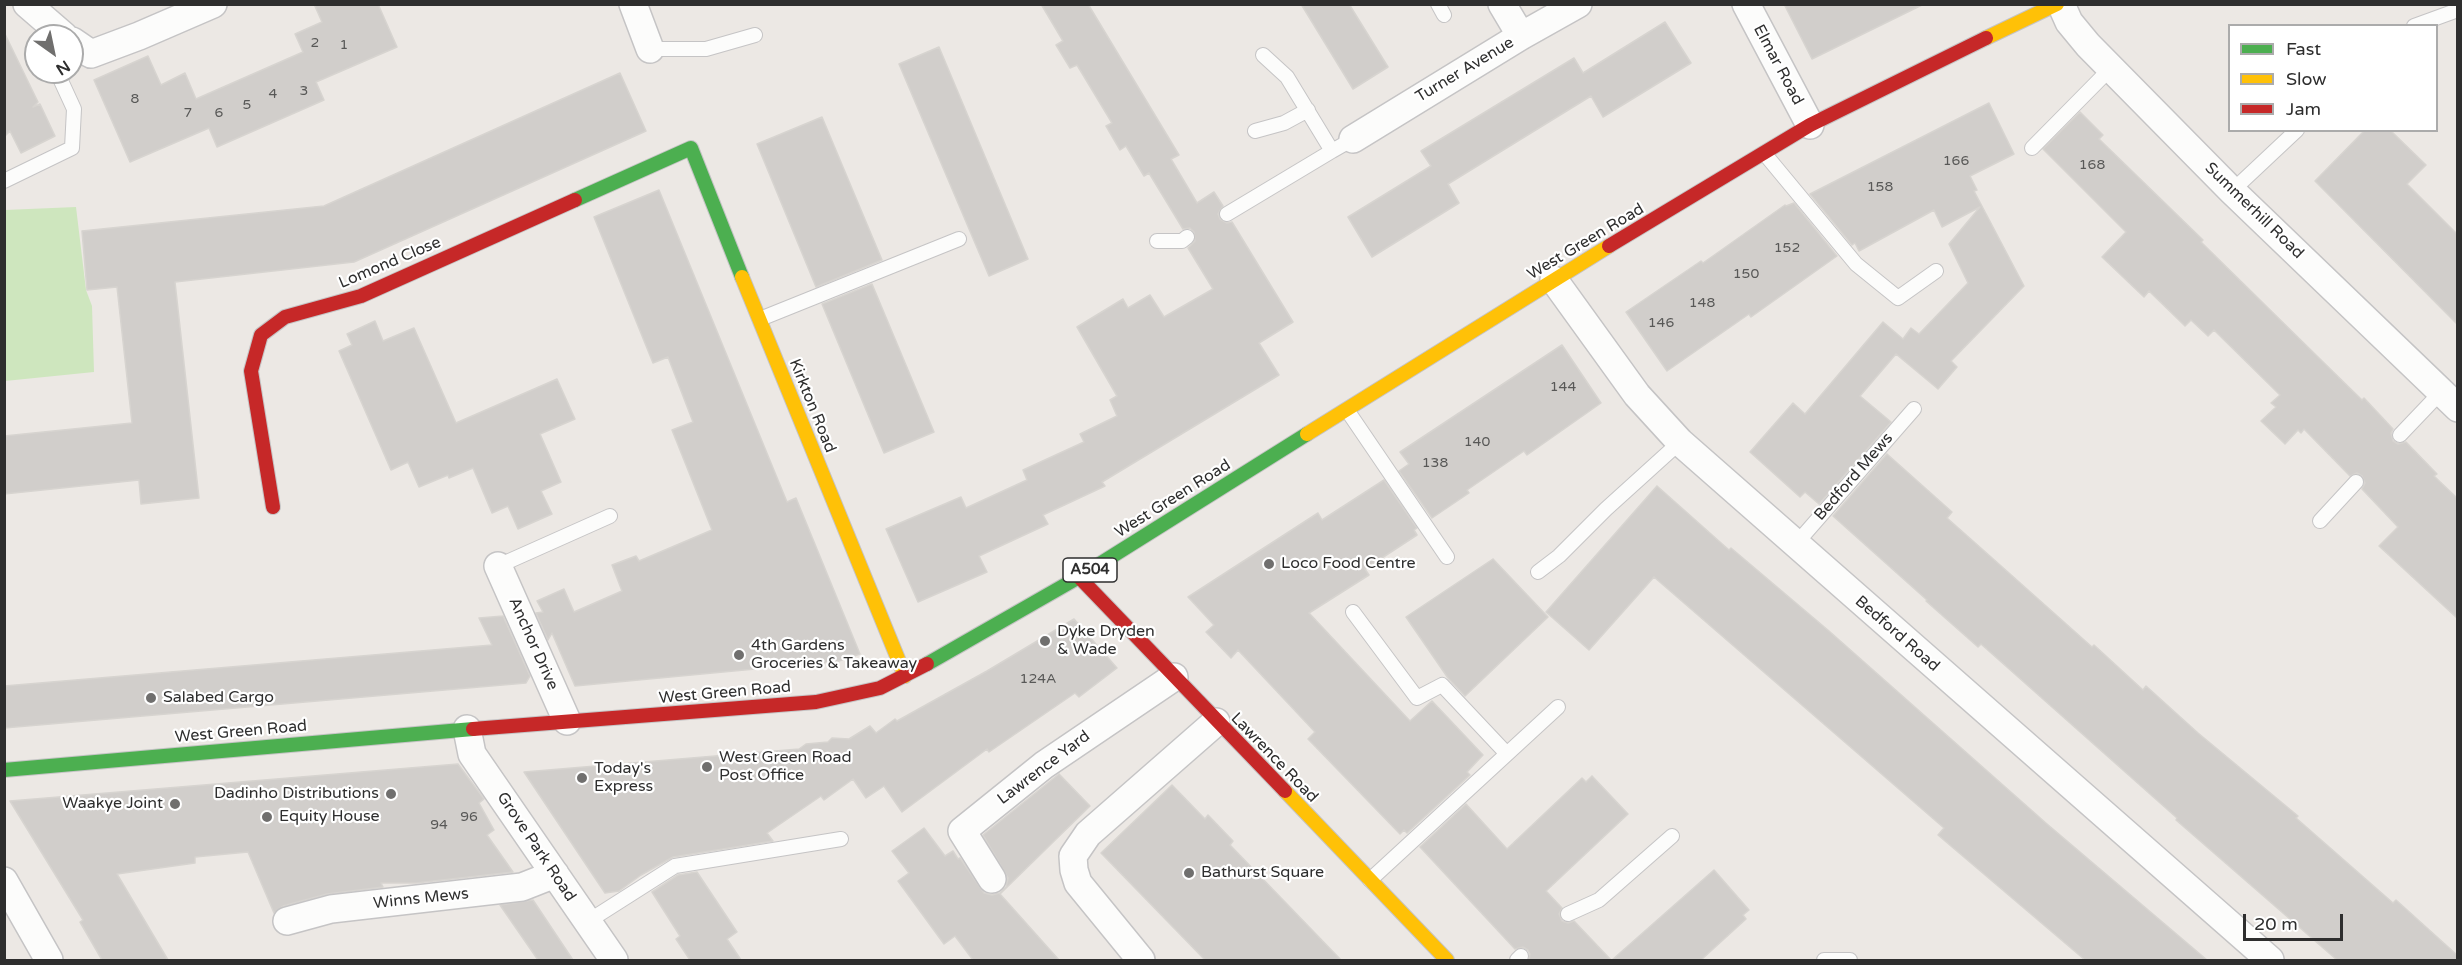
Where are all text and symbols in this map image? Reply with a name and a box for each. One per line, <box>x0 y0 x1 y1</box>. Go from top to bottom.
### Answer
street label: Elmar Road <box>1749 21 1807 109</box>
north arrow <box>24 24 84 84</box>
legend <box>2228 24 2438 132</box>
street label: Turner Avenue <box>1412 33 1518 107</box>
house number: 2 <box>311 35 319 51</box>
house number: 1 <box>340 37 348 53</box>
text: Fast <box>2286 38 2321 60</box>
text: N <box>52 56 74 79</box>
text: Slow <box>2286 68 2327 90</box>
house number: 3 <box>300 83 308 99</box>
house number: 4 <box>269 86 277 102</box>
house number: 8 <box>131 91 139 107</box>
house number: 5 <box>243 97 251 113</box>
text: Jam <box>2286 98 2321 120</box>
house number: 7 <box>184 105 192 121</box>
house number: 6 <box>215 105 223 121</box>
house number: 166 <box>1943 153 1969 169</box>
house number: 168 <box>2079 157 2105 173</box>
street label: Summerhill Road <box>2201 159 2307 263</box>
house number: 158 <box>1867 179 1893 195</box>
street label: West Green Road <box>1524 200 1648 284</box>
street label: Lomond Close <box>336 233 444 293</box>
house number: 152 <box>1774 240 1800 256</box>
house number: 150 <box>1733 266 1759 282</box>
house number: 148 <box>1689 295 1715 311</box>
house number: 146 <box>1648 315 1674 331</box>
street label: Kirkton Road <box>784 356 840 456</box>
house number: 144 <box>1550 379 1576 395</box>
street label: Bedford Mews <box>1811 429 1897 525</box>
house number: 140 <box>1464 434 1490 450</box>
house number: 138 <box>1422 455 1448 471</box>
street label: West Green Road <box>1112 456 1234 542</box>
place label: Loco Food Centre <box>1281 554 1416 574</box>
marker: Loco Food Centre <box>1262 557 1276 571</box>
road number: A504 <box>1063 558 1117 582</box>
street label: Bedford Road <box>1851 592 1943 676</box>
street label: Anchor Drive <box>504 595 562 693</box>
place label: Dyke Dryden & Wade <box>1057 622 1155 660</box>
marker: Dyke Dryden & Wade <box>1038 634 1052 648</box>
place label: 4th Gardens Groceries & Takeaway <box>751 636 917 674</box>
marker: 4th Gardens Groceries & Takeaway <box>732 648 746 662</box>
house number: 124A <box>1020 671 1056 687</box>
street label: West Green Road <box>658 678 792 708</box>
place label: Salabed Cargo <box>163 688 274 708</box>
marker: Salabed Cargo <box>144 691 158 705</box>
street label: Lawrence Road <box>1226 709 1322 807</box>
street label: West Green Road <box>174 717 308 747</box>
street label: Lawrence Yard <box>994 727 1094 809</box>
place label: West Green Road Post Office <box>719 748 852 786</box>
place label: Today's Express <box>594 759 653 797</box>
marker: West Green Road Post Office <box>700 760 714 774</box>
marker: Today's Express <box>575 771 589 785</box>
place label: Dadinho Distributions <box>214 784 379 804</box>
marker: Dadinho Distributions <box>384 787 398 801</box>
street label: Grove Park Road <box>492 789 580 905</box>
place label: Waakye Joint <box>62 794 163 814</box>
marker: Waakye Joint <box>168 797 182 811</box>
place label: Equity House <box>279 807 380 827</box>
house number: 96 <box>460 809 478 825</box>
marker: Equity House <box>260 810 274 824</box>
house number: 94 <box>430 817 448 833</box>
place label: Bathurst Square <box>1201 863 1324 883</box>
marker: Bathurst Square <box>1182 866 1196 880</box>
street label: Winns Mews <box>372 884 470 914</box>
scale bar <box>2246 902 2346 940</box>
text: 20 m <box>2254 913 2298 935</box>

